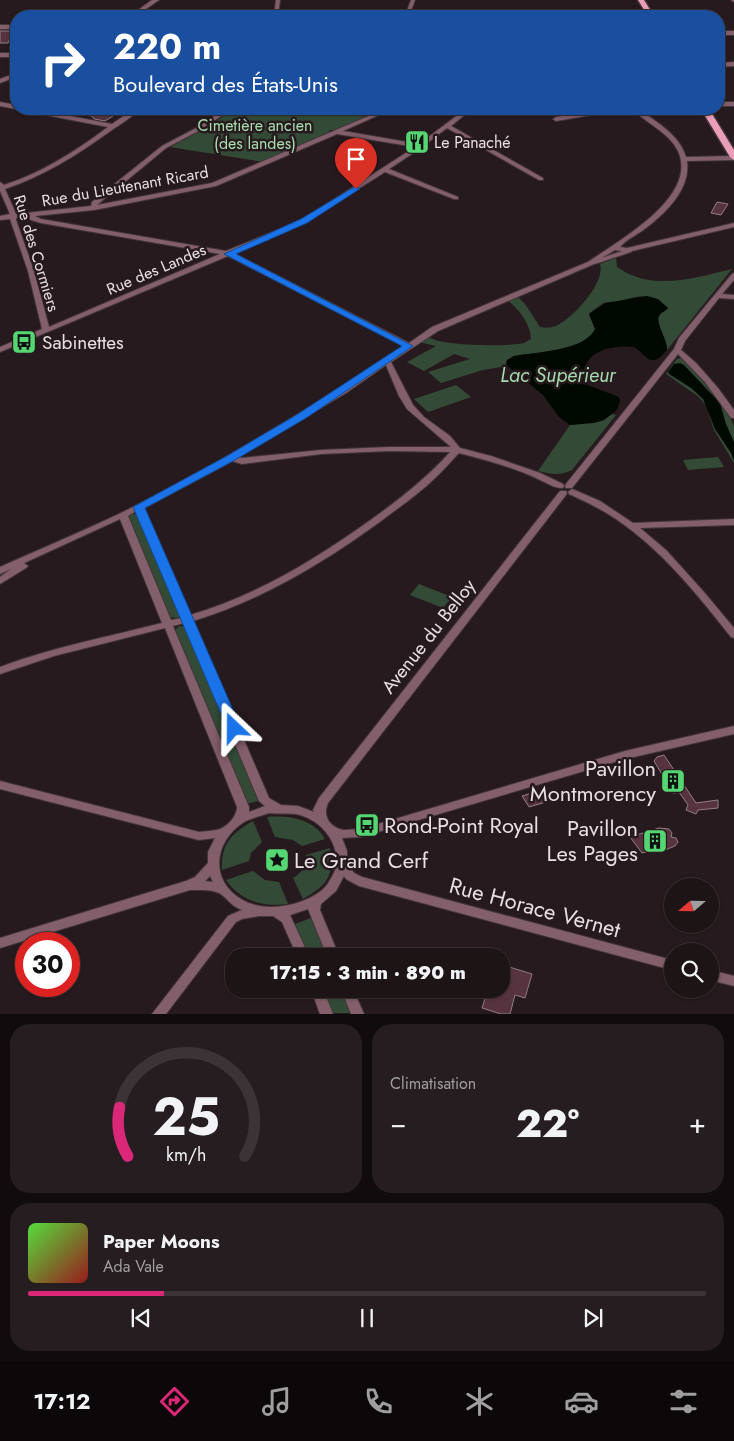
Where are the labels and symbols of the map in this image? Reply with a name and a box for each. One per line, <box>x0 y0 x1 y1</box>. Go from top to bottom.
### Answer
park label: Cimetière ancien (des landes) <box>198 114 312 155</box>
restaurant icon: Le Panaché <box>404 129 430 155</box>
place label: Le Panaché <box>434 131 511 154</box>
pin <box>335 138 377 189</box>
street label: Rue du Lieutenant Ricard <box>40 160 210 212</box>
street label: Rue des Cormiers <box>8 192 65 314</box>
street label: Rue des Landes <box>103 238 210 301</box>
bus stop icon: Sabinettes <box>11 329 37 355</box>
place label: Sabinettes <box>42 329 124 356</box>
water label: Lac Supérieur <box>500 361 617 390</box>
street label: Avenue du Belloy <box>375 573 482 699</box>
position arrow <box>207 701 259 753</box>
place label: Pavillon Montmorency <box>530 752 656 809</box>
building icon: Pavillon Montmorency <box>660 768 686 794</box>
place label: Rond-Point Royal <box>384 809 539 841</box>
bus stop icon: Rond-Point Royal <box>354 812 380 838</box>
place label: Pavillon Les Pages <box>547 812 638 869</box>
building icon: Pavillon Les Pages <box>642 828 668 854</box>
place label: Le Grand Cerf <box>294 844 429 876</box>
place icon: Le Grand Cerf <box>264 847 290 873</box>
street label: Rue Horace Vernet <box>446 869 625 945</box>
north arrow <box>664 878 719 932</box>
speed limit sign: 30 <box>15 932 80 997</box>

